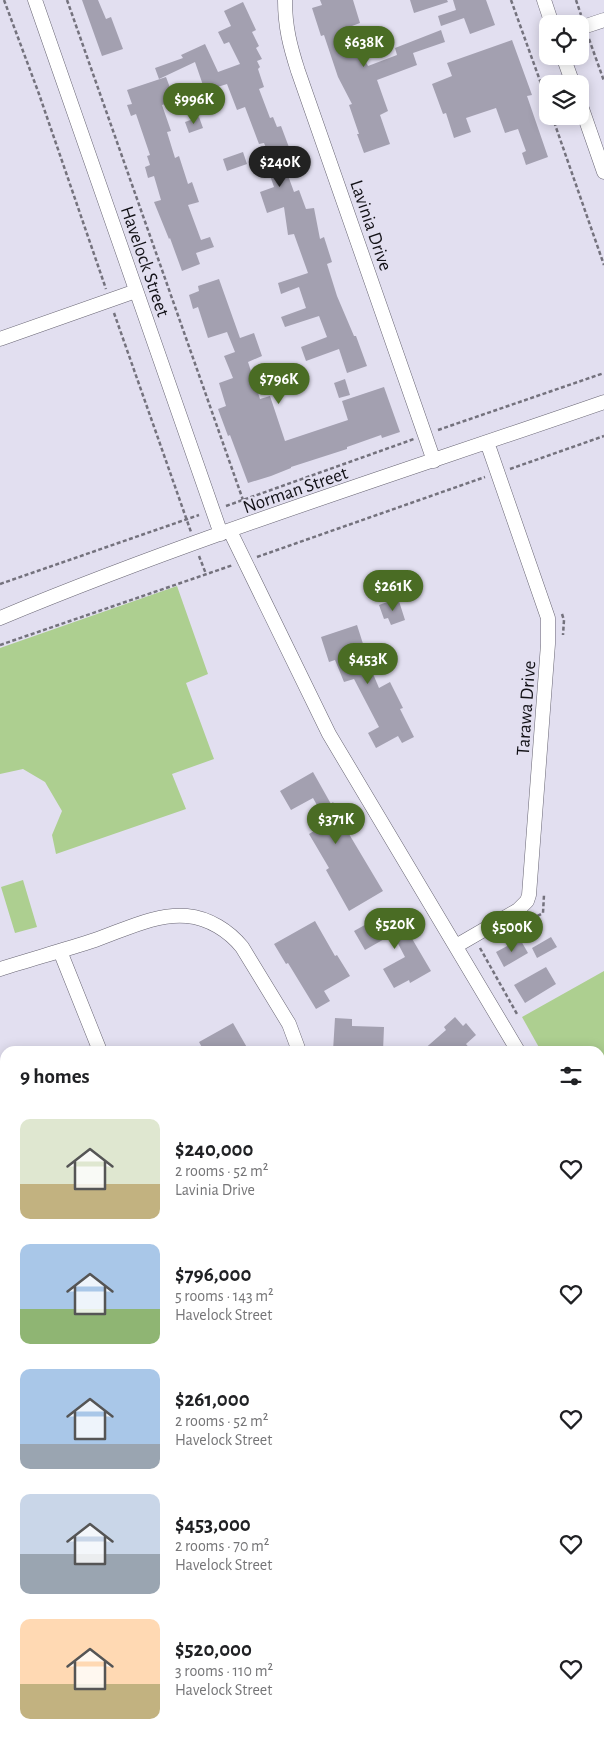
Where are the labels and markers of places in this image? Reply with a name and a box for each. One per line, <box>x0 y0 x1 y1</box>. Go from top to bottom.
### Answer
pin: $638K <box>329 26 399 68</box>
pin: $996K <box>159 82 229 125</box>
pin: $240K <box>245 146 315 188</box>
pin: $796K <box>244 362 314 405</box>
pin: $261K <box>358 570 428 612</box>
pin: $453K <box>333 642 403 685</box>
pin: $371K <box>301 802 371 845</box>
pin: $520K <box>360 908 430 950</box>
pin: $500K <box>477 910 547 953</box>

